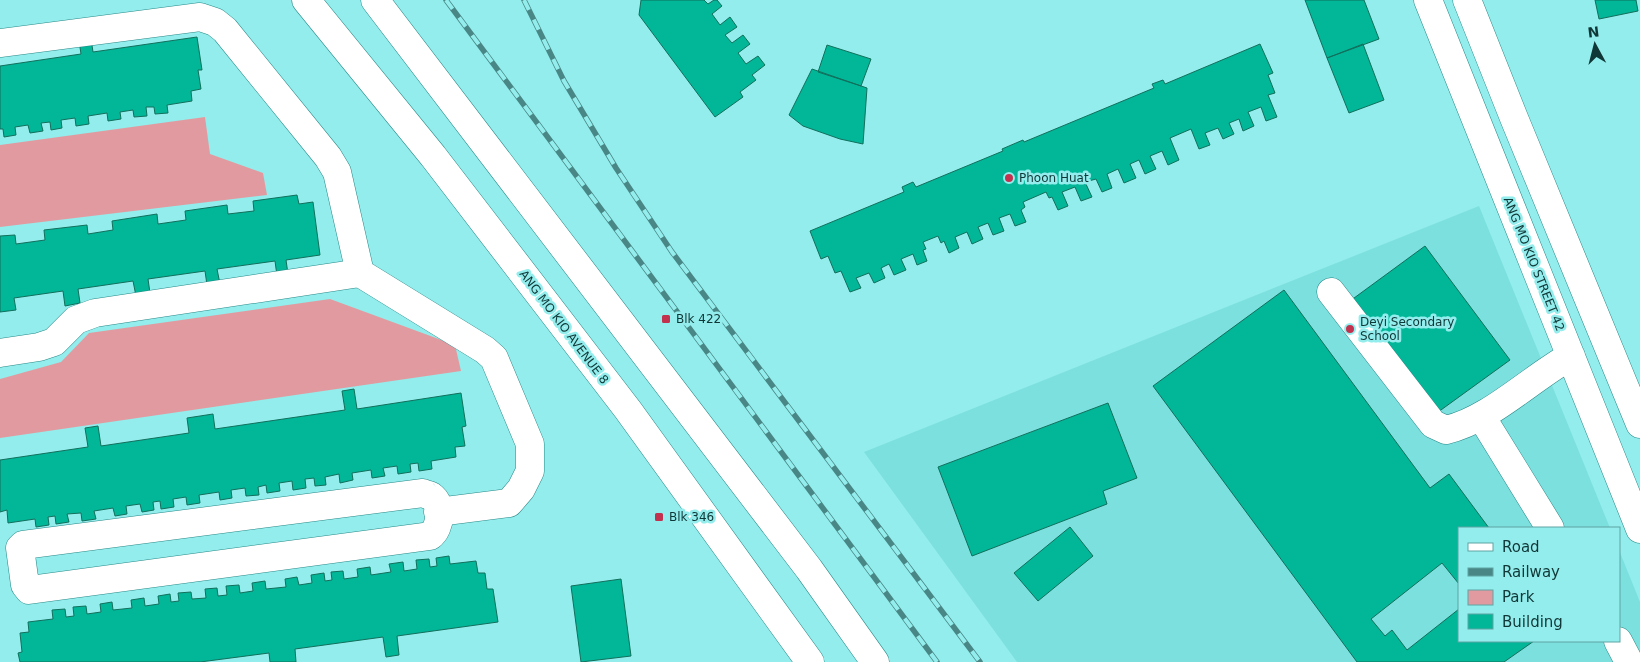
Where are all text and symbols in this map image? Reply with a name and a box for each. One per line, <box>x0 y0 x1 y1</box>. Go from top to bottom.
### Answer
north arrow <box>1570 20 1620 70</box>
text: N <box>1587 23 1600 41</box>
place label: Phoon Huat <box>1019 171 1089 185</box>
marker: Phoon Huat <box>1003 172 1015 184</box>
street label: ANG MO KIO STREET 42 <box>1501 195 1567 333</box>
street label: ANG MO KIO AVENUE 8 <box>517 267 611 387</box>
place label: Blk 422 <box>676 312 721 326</box>
marker: Blk 422 <box>660 313 672 325</box>
place label: Deyi Secondary School <box>1360 315 1454 343</box>
marker: Deyi Secondary School <box>1344 323 1356 335</box>
place label: Blk 346 <box>669 510 714 524</box>
marker: Blk 346 <box>653 511 665 523</box>
legend <box>1458 527 1620 642</box>
text: Road <box>1502 538 1540 556</box>
text: Railway <box>1502 563 1560 581</box>
text: Park <box>1502 588 1535 606</box>
text: Building <box>1502 613 1563 631</box>

